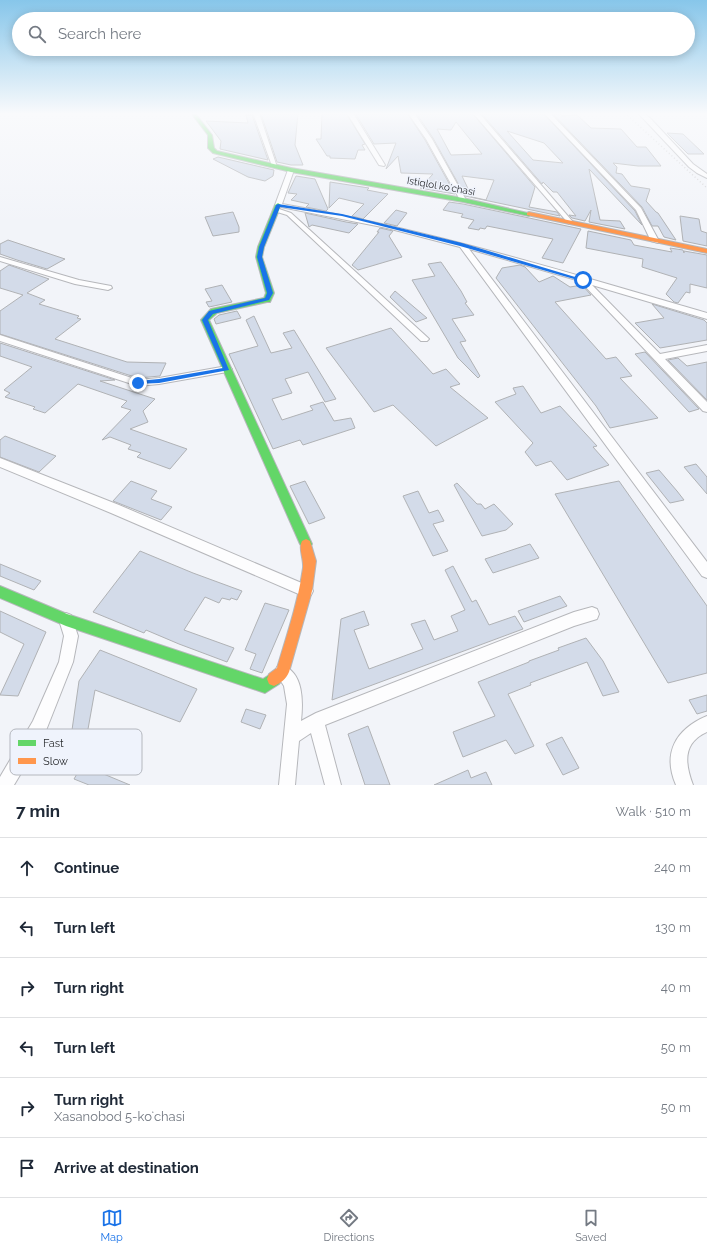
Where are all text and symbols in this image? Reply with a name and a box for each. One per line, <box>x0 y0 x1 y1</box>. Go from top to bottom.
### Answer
search box <box>12 12 695 56</box>
icon: search <box>26 23 48 45</box>
text: Search here <box>58 25 141 43</box>
street label: Istiqlol koʻchasi <box>406 175 476 197</box>
route start <box>574 271 592 289</box>
route end <box>129 374 147 392</box>
legend <box>10 729 142 775</box>
text: Fast <box>43 737 64 750</box>
text: Slow <box>43 755 68 768</box>
text: 7 min <box>16 801 60 821</box>
text: Walk · 510 m <box>616 804 691 819</box>
icon: ahead <box>16 857 38 879</box>
text: Continue <box>54 859 119 877</box>
text: 240 m <box>654 860 691 875</box>
icon: left <box>16 917 38 939</box>
text: Turn left <box>54 919 115 937</box>
text: 130 m <box>655 920 691 935</box>
icon: right <box>16 977 38 999</box>
text: Turn right <box>54 979 124 997</box>
text: 40 m <box>661 980 691 995</box>
icon: left <box>16 1037 38 1059</box>
text: Turn left <box>54 1039 115 1057</box>
text: 50 m <box>661 1040 691 1055</box>
text: Turn right <box>54 1091 124 1109</box>
icon: right <box>16 1097 38 1119</box>
text: 50 m <box>661 1100 691 1115</box>
text: Xasanobod 5-koʻchasi <box>54 1109 185 1124</box>
icon: arrive <box>16 1157 38 1179</box>
text: Arrive at destination <box>54 1159 199 1177</box>
tab: Map <box>100 1207 123 1244</box>
tab: Directions <box>324 1207 374 1244</box>
tab: Saved <box>575 1207 607 1244</box>

